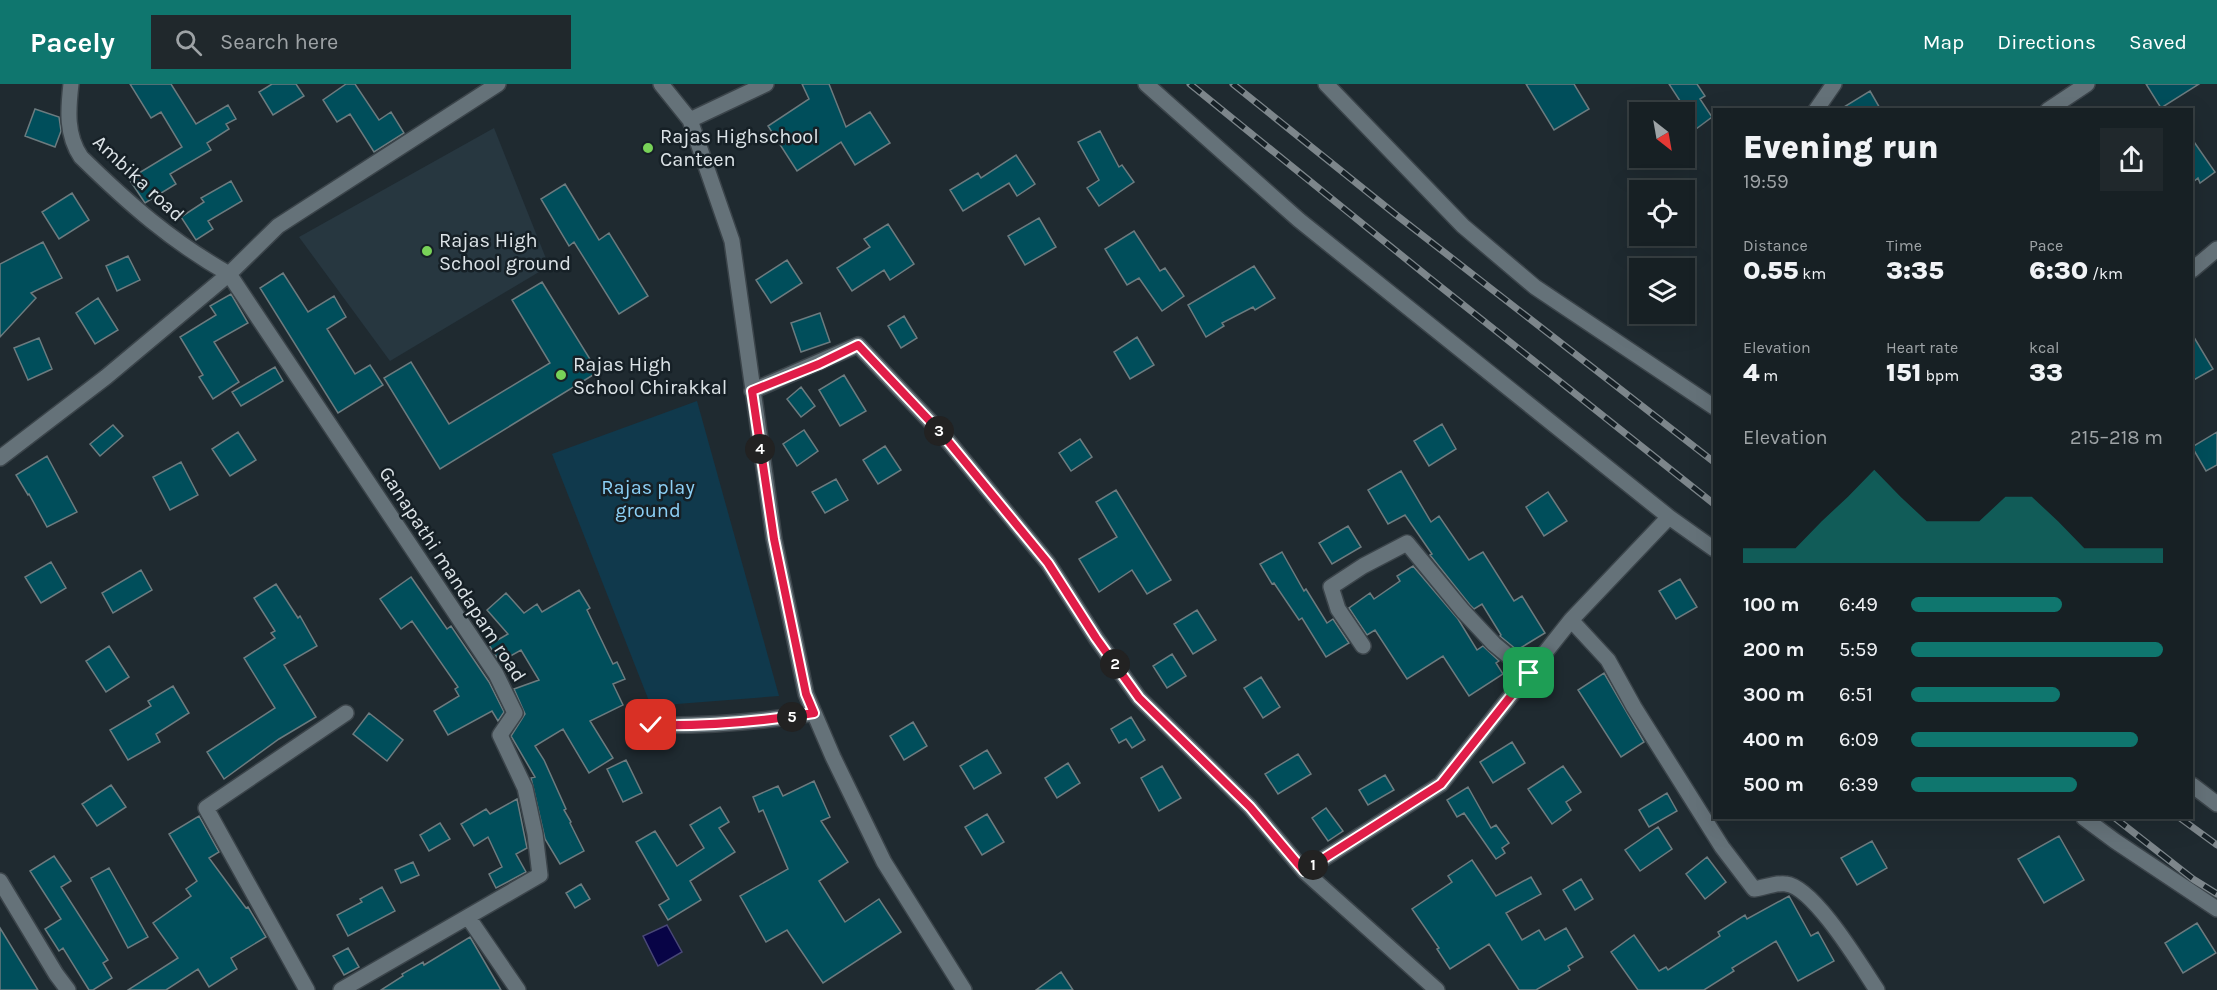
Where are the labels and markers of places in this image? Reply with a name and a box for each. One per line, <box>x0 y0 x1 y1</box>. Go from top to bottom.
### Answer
place label: Rajas Highschool Canteen <box>660 125 819 171</box>
marker: Rajas Highschool Canteen <box>641 141 655 155</box>
place label: Rajas High School ground <box>439 229 571 275</box>
marker: Rajas High School ground <box>420 244 434 258</box>
place label: Rajas High School Chirakkal <box>573 353 727 399</box>
marker: Rajas High School Chirakkal <box>554 368 568 382</box>
pin: 3 <box>924 416 954 446</box>
pin: 4 <box>745 434 775 464</box>
pin <box>1503 647 1554 698</box>
pin: 2 <box>1100 649 1130 679</box>
pin <box>625 699 676 750</box>
pin: 5 <box>777 702 807 732</box>
pin: 1 <box>1298 850 1328 880</box>

